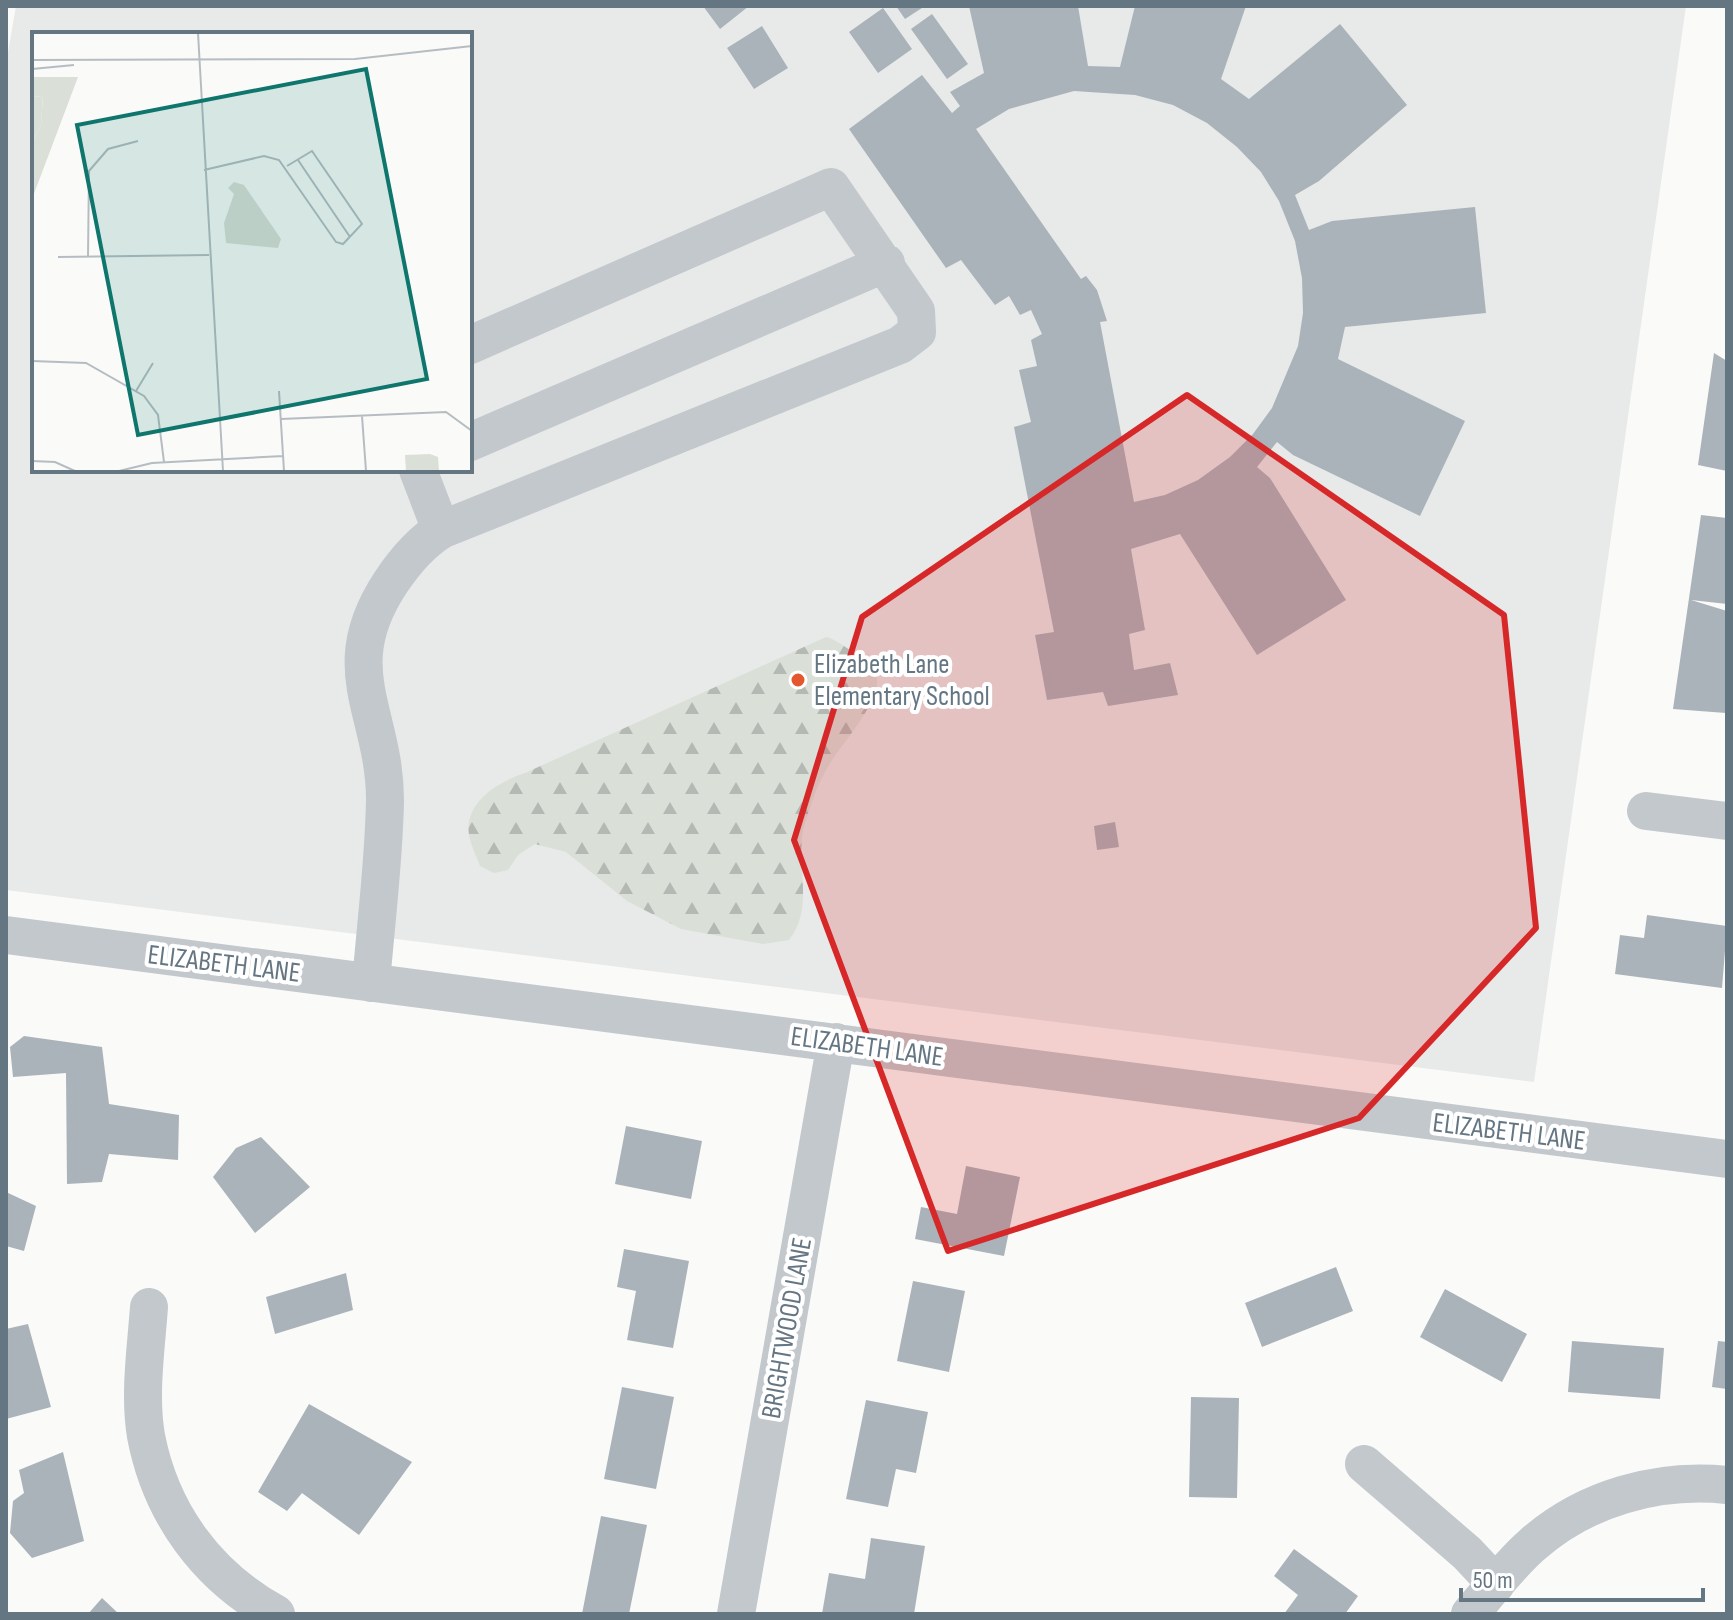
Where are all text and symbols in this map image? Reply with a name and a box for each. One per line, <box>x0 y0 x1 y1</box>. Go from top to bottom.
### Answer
inset map <box>32 32 472 472</box>
place label: Elizabeth Lane Elementary School <box>814 648 990 713</box>
marker: Elizabeth Lane Elementary School <box>789 671 807 689</box>
street label: ELIZABETH LANE <box>146 938 302 990</box>
street label: ELIZABETH LANE <box>789 1020 945 1074</box>
street label: ELIZABETH LANE <box>1431 1106 1587 1158</box>
street label: BRIGHTWOOD LANE <box>755 1235 819 1421</box>
scale bar <box>1461 1552 1703 1602</box>
text: 50 m <box>1473 1566 1513 1595</box>

